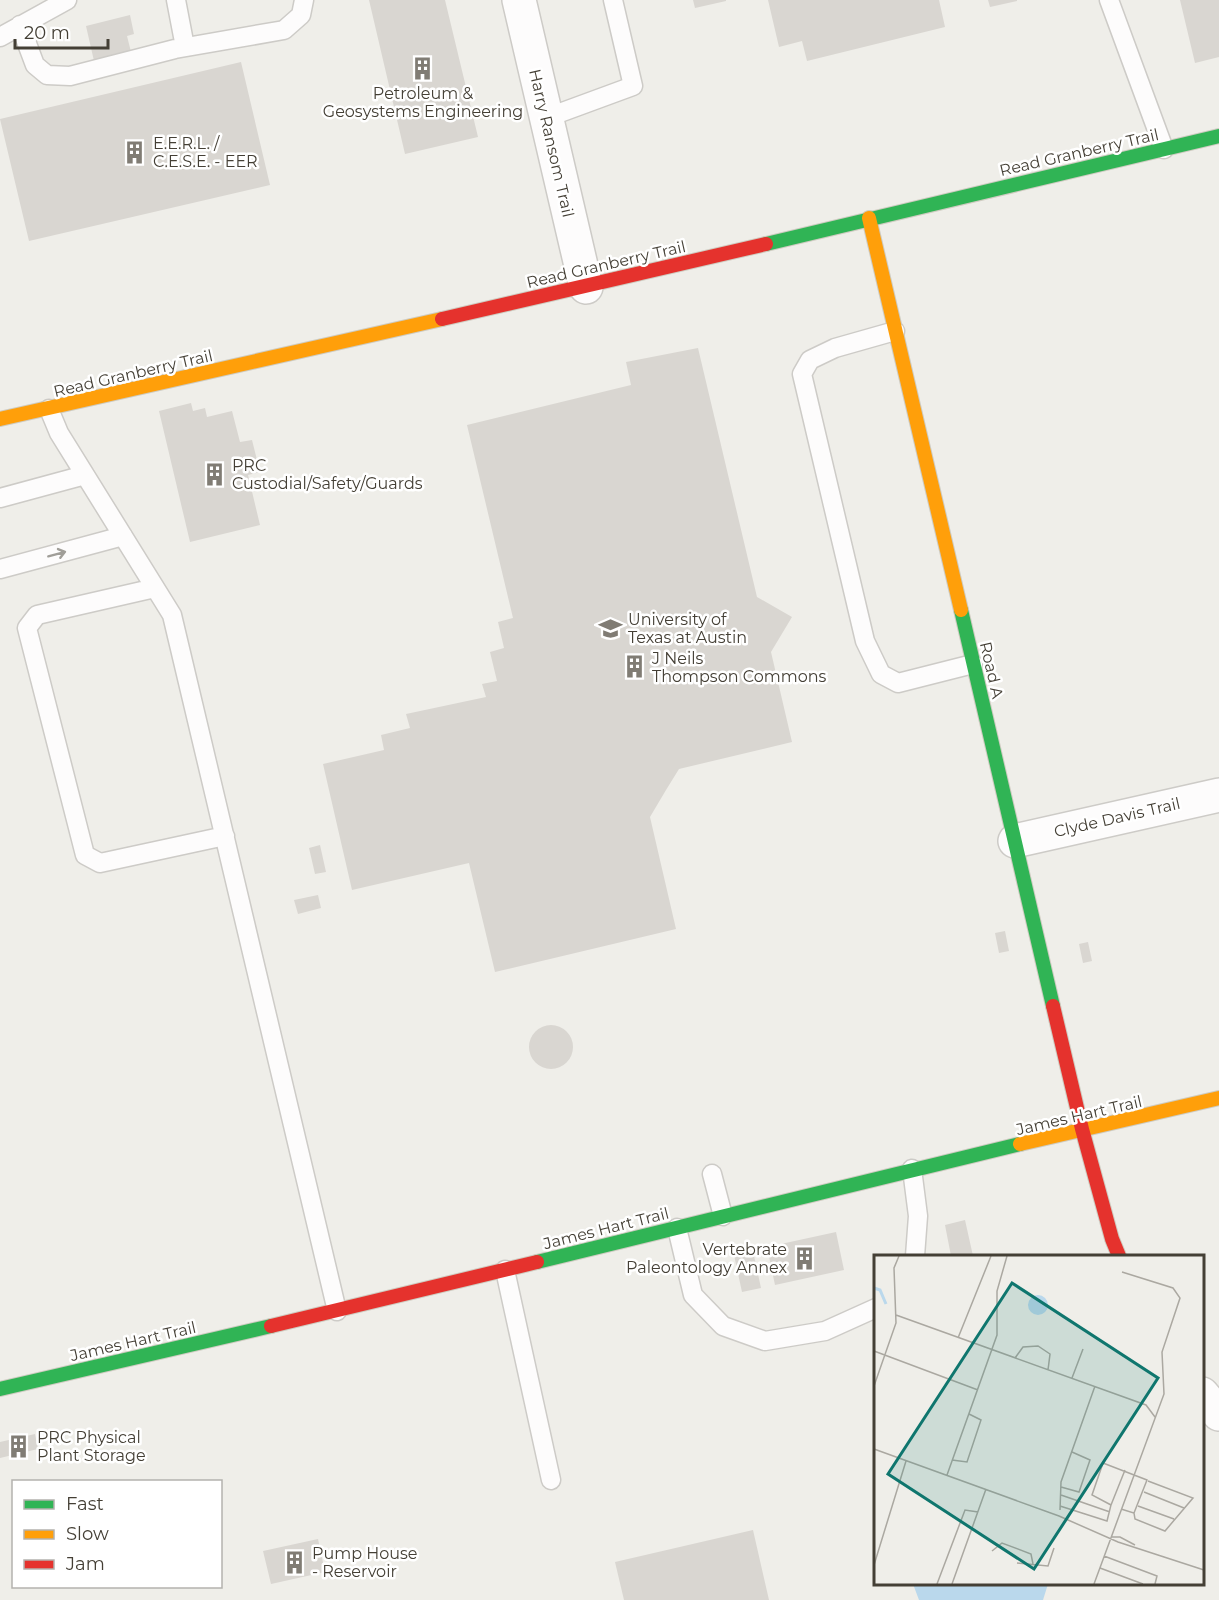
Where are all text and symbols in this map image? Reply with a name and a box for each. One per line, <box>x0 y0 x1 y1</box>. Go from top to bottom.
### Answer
scale bar <box>15 12 108 50</box>
text: 20 m <box>24 22 70 44</box>
building icon: Petroleum & Geosystems Engineering <box>410 55 436 81</box>
street label: Harry Ransom Trail <box>525 67 578 219</box>
place label: Petroleum & Geosystems Engineering <box>323 84 523 121</box>
street label: Read Granberry Trail <box>998 125 1160 180</box>
place label: E.E.R.L. / C.E.S.E. - EER <box>153 134 258 171</box>
building icon: E.E.R.L. / C.E.S.E. - EER <box>122 139 148 165</box>
street label: Read Granberry Trail <box>525 237 687 292</box>
street label: Read Granberry Trail <box>52 346 214 401</box>
place label: PRC Custodial/Safety/Guards <box>232 456 423 493</box>
building icon: PRC Custodial/Safety/Guards <box>201 461 227 487</box>
one-way arrow <box>47 548 66 559</box>
place label: University of Texas at Austin <box>628 610 747 647</box>
school or university icon: University of Texas at Austin <box>597 615 623 641</box>
street label: Road A <box>976 640 1007 701</box>
place label: J Neils Thompson Commons <box>651 649 827 686</box>
building icon: J Neils Thompson Commons <box>621 654 647 680</box>
street label: Clyde Davis Trail <box>1052 794 1182 841</box>
street label: James Hart Trail <box>1013 1092 1144 1139</box>
street label: James Hart Trail <box>540 1204 671 1254</box>
place label: Vertebrate Paleontology Annex <box>626 1240 787 1277</box>
building icon: Vertebrate Paleontology Annex <box>792 1245 818 1271</box>
inset map <box>874 1255 1204 1585</box>
street label: James Hart Trail <box>67 1318 198 1365</box>
place label: PRC Physical Plant Storage <box>37 1428 146 1465</box>
building icon: PRC Physical Plant Storage <box>6 1433 32 1459</box>
legend <box>12 1480 222 1588</box>
text: Fast <box>66 1493 104 1515</box>
text: Slow <box>66 1523 109 1545</box>
place label: Pump House - Reservoir <box>312 1544 418 1581</box>
building icon: Pump House - Reservoir <box>281 1549 307 1575</box>
text: Jam <box>65 1553 105 1575</box>

